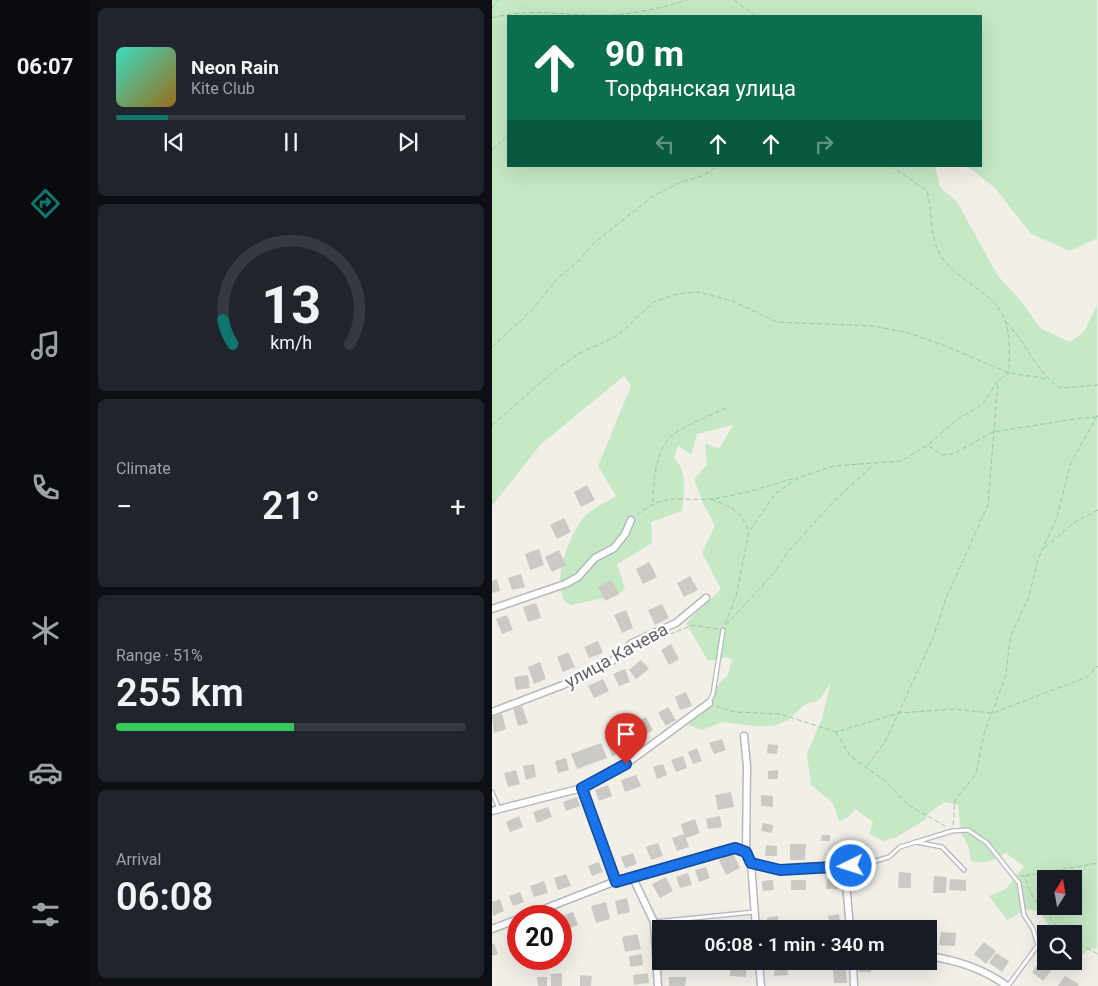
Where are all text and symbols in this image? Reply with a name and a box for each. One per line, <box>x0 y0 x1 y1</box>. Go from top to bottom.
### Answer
text: 90 m <box>605 34 684 75</box>
icon: ahead <box>522 35 587 100</box>
text: 06:07 <box>17 54 73 79</box>
text: Neon Rain <box>191 56 279 79</box>
text: Торфянская улица <box>605 76 796 101</box>
text: Kite Club <box>191 79 255 98</box>
icon: previous <box>160 128 188 156</box>
icon: pause <box>277 128 305 156</box>
icon: next <box>394 128 422 156</box>
icon: left <box>651 130 679 158</box>
icon: ahead <box>704 130 732 158</box>
icon: ahead <box>757 130 785 158</box>
icon: right <box>810 130 838 158</box>
icon: directions <box>28 186 63 221</box>
text: 13 <box>261 275 321 336</box>
icon: music <box>28 328 63 363</box>
text: km/h <box>270 332 312 353</box>
text: Climate <box>116 459 171 478</box>
icon: phone <box>28 470 63 505</box>
text: 21° <box>262 484 320 528</box>
text: − <box>116 490 132 523</box>
text: + <box>450 490 466 523</box>
icon: climate <box>28 613 63 648</box>
street label: улица Качева <box>561 618 671 692</box>
text: Range · 51% <box>116 646 203 665</box>
text: 255 km <box>116 671 244 715</box>
pin <box>605 713 647 764</box>
icon: arrive <box>612 720 640 748</box>
icon: car <box>28 755 63 790</box>
position arrow <box>824 839 876 891</box>
text: Arrival <box>116 850 161 869</box>
north arrow <box>1037 870 1082 915</box>
map controls <box>1037 870 1082 970</box>
text: 06:08 <box>116 875 213 919</box>
icon: filters <box>28 897 63 932</box>
speed limit sign: 20 <box>507 905 572 970</box>
button: search <box>1037 925 1082 970</box>
text: 06:08 · 1 min · 340 m <box>704 933 885 956</box>

